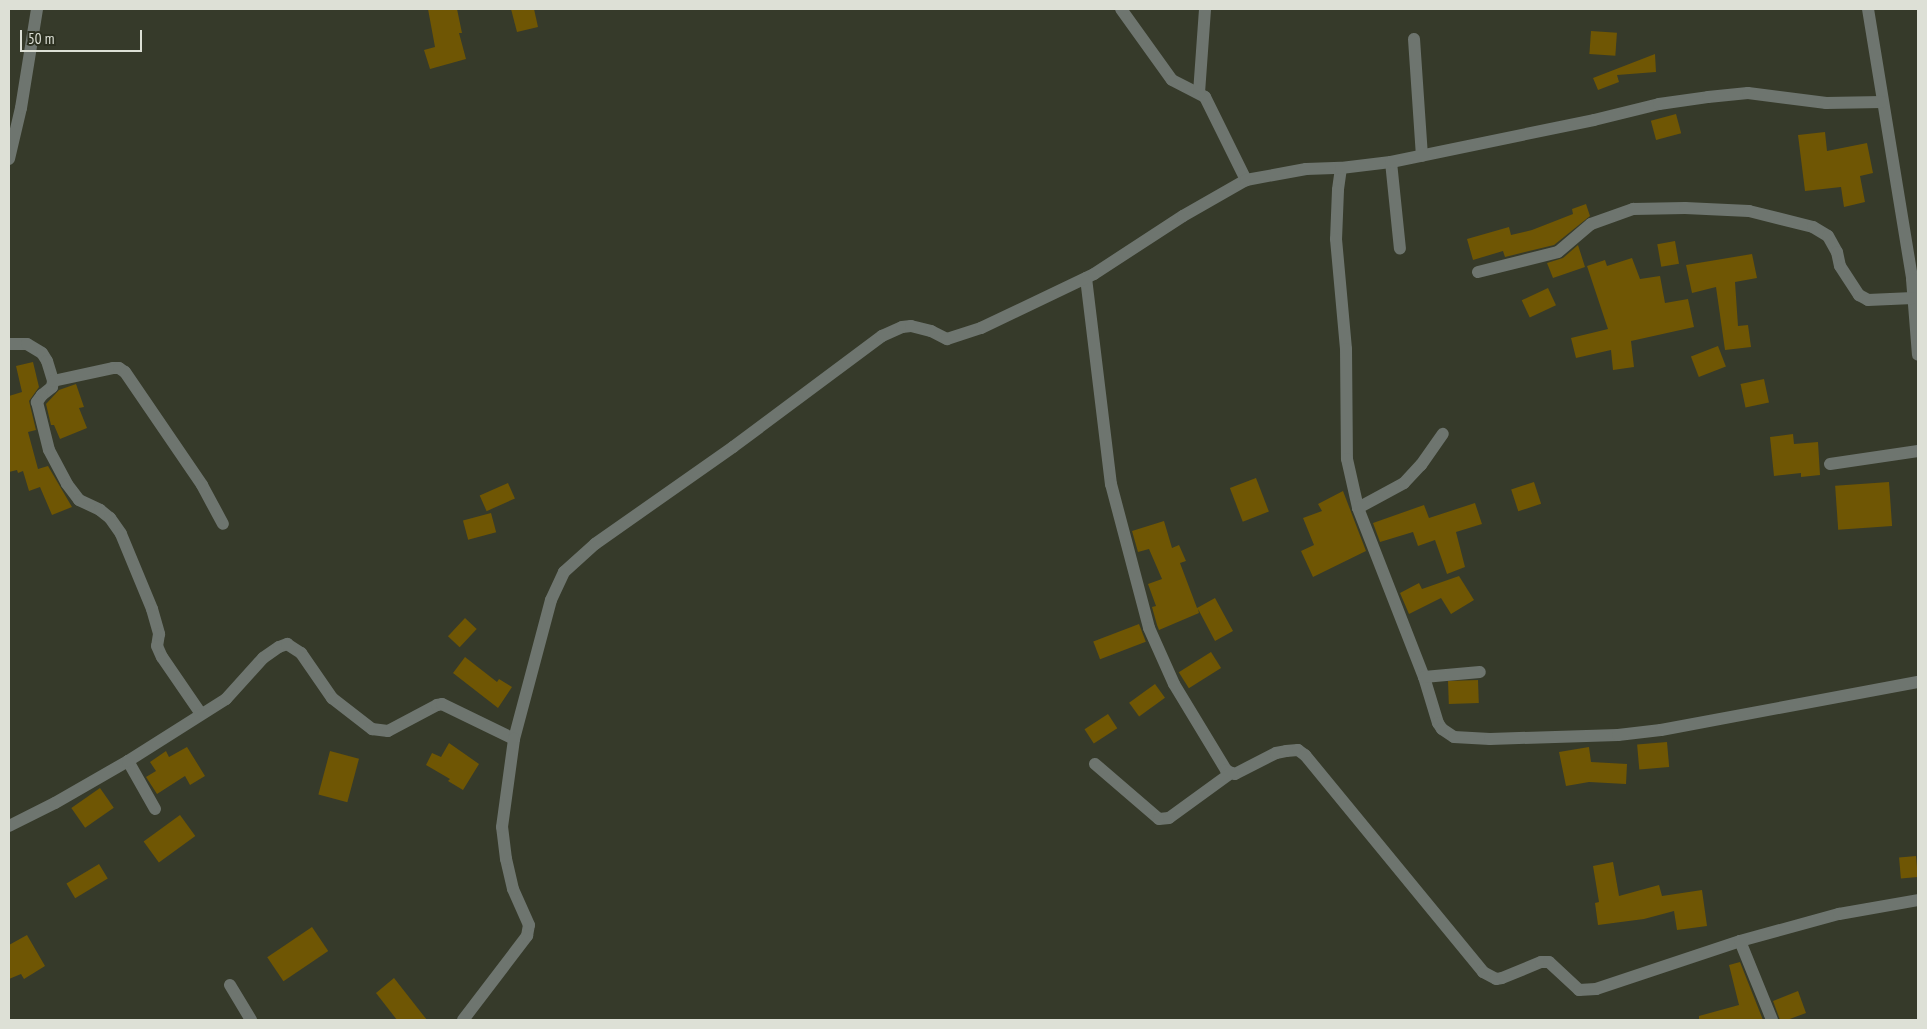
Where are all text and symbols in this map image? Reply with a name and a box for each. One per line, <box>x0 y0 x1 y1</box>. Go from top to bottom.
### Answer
scale bar <box>22 20 145 52</box>
text: 50 m <box>28 29 54 48</box>

